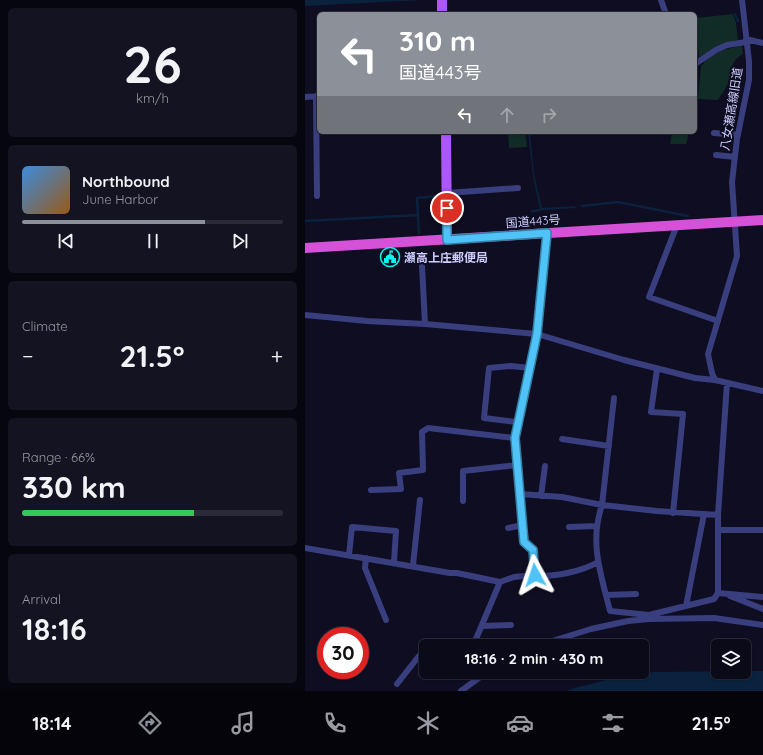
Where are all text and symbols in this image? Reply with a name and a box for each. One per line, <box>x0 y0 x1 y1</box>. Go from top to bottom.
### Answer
text: 310 m <box>399 23 476 58</box>
icon: left <box>333 28 385 80</box>
text: 26 <box>123 31 182 96</box>
text: 国道443号 <box>399 61 481 84</box>
street label: 八女瀬高線旧道 <box>717 66 745 152</box>
text: km/h <box>136 90 169 106</box>
icon: left <box>454 104 476 126</box>
icon: ahead <box>496 104 518 126</box>
icon: right <box>538 104 560 126</box>
text: Northbound <box>82 172 170 191</box>
text: June Harbor <box>82 191 158 207</box>
pin <box>430 191 464 225</box>
icon: arrive <box>436 197 458 219</box>
street label: 国道443号 <box>505 212 561 230</box>
icon: previous <box>55 230 77 252</box>
icon: pause <box>142 230 164 252</box>
icon: next <box>229 230 251 252</box>
public building icon: 瀬高上庄郵便局 <box>379 246 401 268</box>
place label: 瀬高上庄郵便局 <box>404 250 488 265</box>
text: Climate <box>22 318 68 334</box>
text: 21.5° <box>119 337 185 375</box>
text: − <box>22 342 33 370</box>
text: + <box>271 342 283 370</box>
text: Range · 66% <box>22 449 95 465</box>
text: 330 km <box>22 468 126 506</box>
position arrow <box>514 554 556 596</box>
text: Arrival <box>22 591 61 607</box>
text: 18:16 <box>22 610 87 648</box>
speed limit sign: 30 <box>317 627 369 679</box>
map controls <box>711 639 751 679</box>
button: layers <box>711 639 751 679</box>
text: 18:16 · 2 min · 430 m <box>465 649 603 668</box>
icon: directions <box>136 709 164 737</box>
icon: music <box>229 709 257 737</box>
icon: phone <box>321 709 349 737</box>
icon: climate <box>414 709 442 737</box>
icon: car <box>506 709 534 737</box>
icon: filters <box>599 709 627 737</box>
text: 18:14 <box>32 712 72 735</box>
text: 21.5° <box>691 712 731 735</box>

